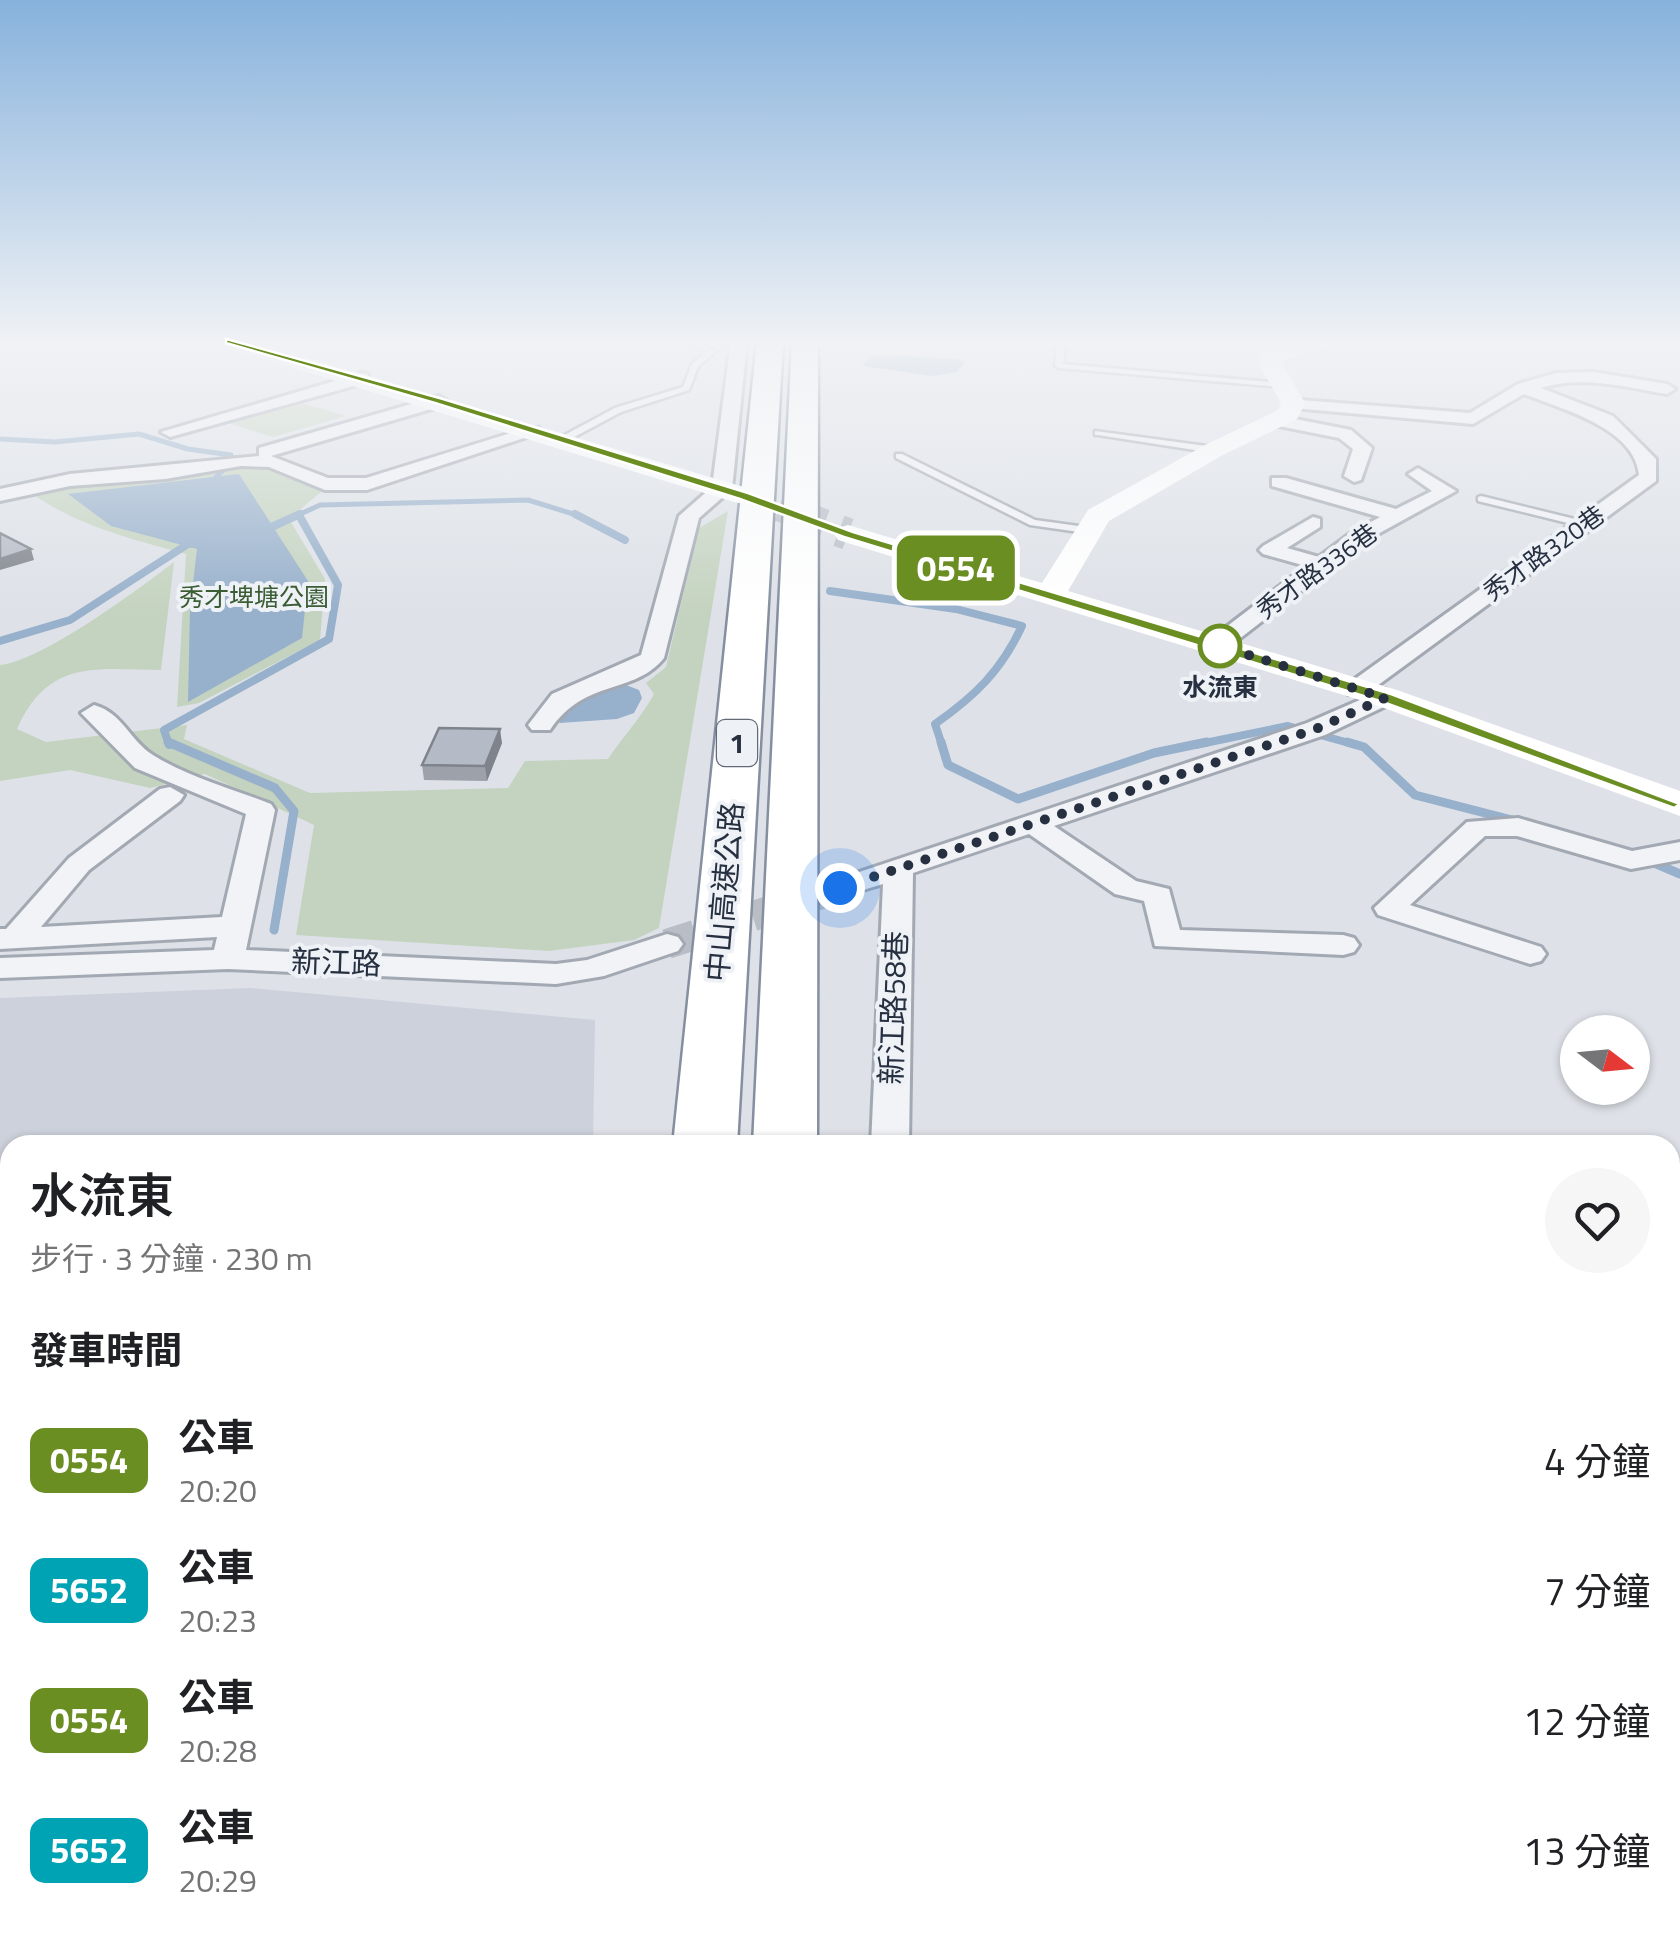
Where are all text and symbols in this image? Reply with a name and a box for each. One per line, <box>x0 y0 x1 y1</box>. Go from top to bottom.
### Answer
street label: 秀才路320巷 <box>1475 496 1613 610</box>
street label: 秀才路336巷 <box>1248 514 1386 628</box>
line badge: 0554 <box>886 536 1026 600</box>
text: 0554 <box>917 541 995 595</box>
park label: 秀才埤塘公園 <box>179 578 329 616</box>
marker: 水流東 <box>1199 625 1241 667</box>
place label: 水流東 <box>1182 668 1258 706</box>
road number: 1 <box>717 720 757 766</box>
street label: 中山高速公路 <box>693 800 755 984</box>
your location <box>815 863 865 913</box>
street label: 新江路58巷 <box>867 930 919 1086</box>
street label: 新江路 <box>290 937 382 987</box>
north arrow <box>1560 1015 1650 1105</box>
map controls <box>1560 1015 1650 1105</box>
text: 水流東 <box>30 1159 174 1232</box>
button: heart <box>1545 1168 1650 1273</box>
text: 步行 · 3 分鐘 · 230 m <box>30 1234 313 1282</box>
text: 發車時間 <box>30 1321 182 1379</box>
text: 公車 <box>178 1408 254 1466</box>
text: 4 分鐘 <box>1544 1432 1650 1490</box>
text: 0554 <box>50 1433 128 1487</box>
text: 20:20 <box>178 1466 257 1514</box>
text: 公車 <box>178 1538 254 1596</box>
text: 7 分鐘 <box>1544 1562 1650 1620</box>
text: 5652 <box>50 1563 128 1617</box>
text: 20:23 <box>178 1596 257 1644</box>
text: 公車 <box>178 1668 254 1726</box>
text: 12 分鐘 <box>1523 1692 1650 1750</box>
text: 0554 <box>50 1693 128 1747</box>
text: 20:28 <box>178 1726 257 1774</box>
text: 公車 <box>178 1798 254 1856</box>
text: 13 分鐘 <box>1523 1822 1650 1880</box>
text: 5652 <box>50 1823 128 1877</box>
text: 20:29 <box>178 1856 257 1904</box>

